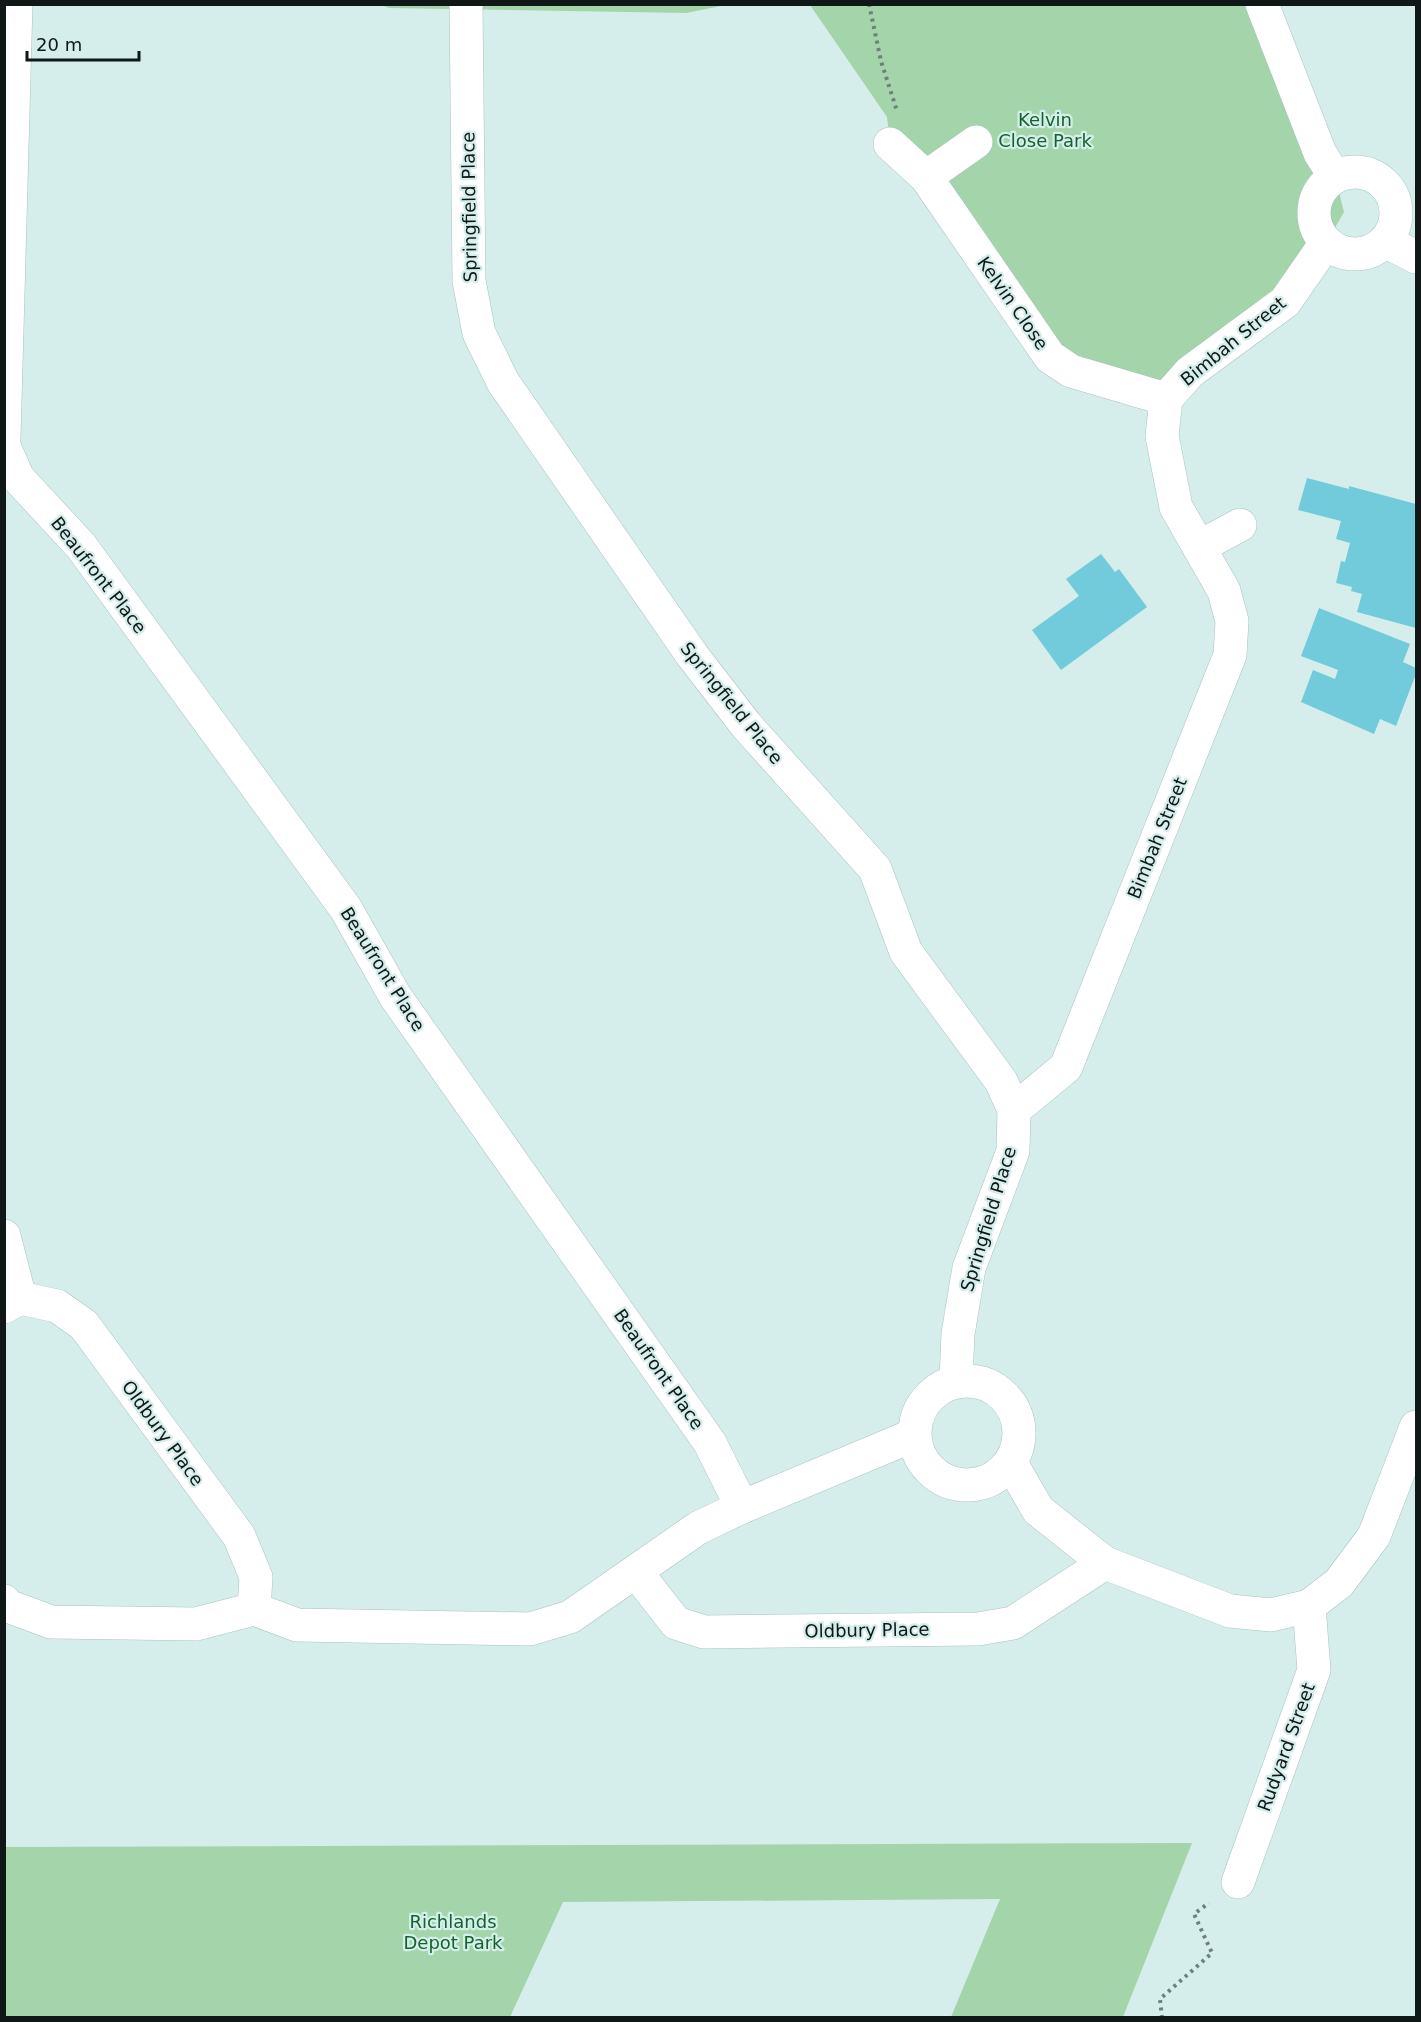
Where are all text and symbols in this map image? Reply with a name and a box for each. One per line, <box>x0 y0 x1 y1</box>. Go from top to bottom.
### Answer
scale bar <box>27 24 140 62</box>
text: 20 m <box>36 34 82 55</box>
park label: Kelvin Close Park <box>998 109 1092 151</box>
street label: Springfield Place <box>457 132 481 282</box>
street label: Kelvin Close <box>973 252 1053 354</box>
street label: Bimbah Street <box>1176 292 1290 390</box>
street label: Beaufront Place <box>47 512 151 638</box>
street label: Springfield Place <box>676 638 788 768</box>
street label: Bimbah Street <box>1123 774 1191 902</box>
street label: Beaufront Place <box>336 903 430 1035</box>
street label: Springfield Place <box>956 1144 1020 1294</box>
street label: Beaufront Place <box>610 1305 708 1433</box>
street label: Oldbury Place <box>118 1376 208 1490</box>
street label: Oldbury Place <box>804 1618 930 1642</box>
street label: Rudyard Street <box>1253 1680 1319 1814</box>
park label: Richlands Depot Park <box>403 1911 503 1953</box>

